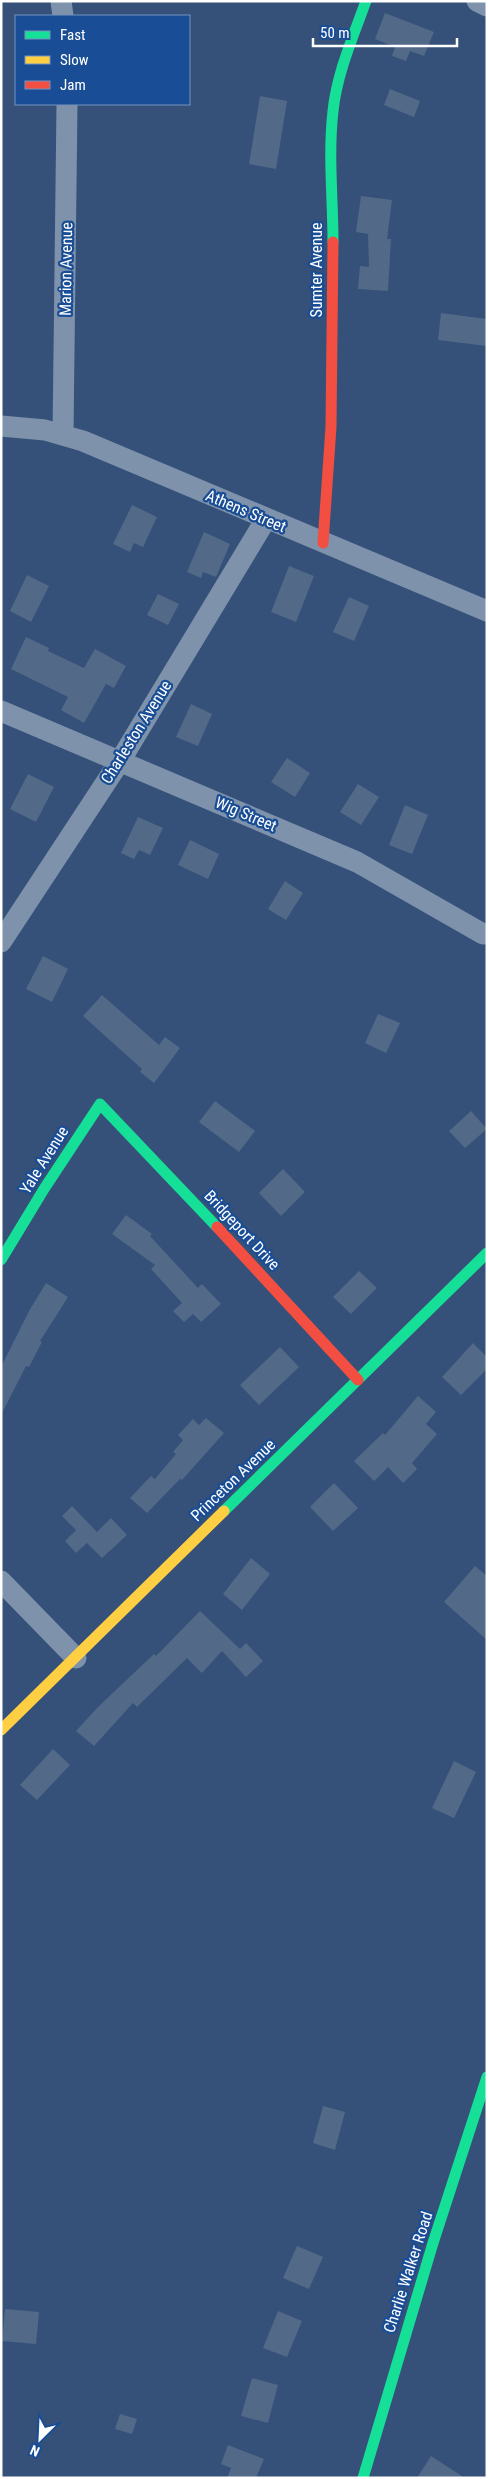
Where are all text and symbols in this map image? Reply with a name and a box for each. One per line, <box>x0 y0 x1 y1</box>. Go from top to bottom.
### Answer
legend <box>15 15 190 105</box>
scale bar <box>313 15 457 47</box>
text: 50 m <box>320 24 350 42</box>
text: Fast <box>60 26 85 44</box>
text: Slow <box>60 51 89 69</box>
text: Jam <box>60 76 86 94</box>
street label: Marion Avenue <box>56 222 76 316</box>
street label: Sumter Avenue <box>307 223 326 317</box>
street label: Athens Street <box>203 486 289 537</box>
street label: Charleston Avenue <box>97 677 175 787</box>
street label: Wig Street <box>212 793 280 836</box>
street label: Yale Avenue <box>16 1123 72 1197</box>
street label: Bridgeport Drive <box>200 1186 284 1274</box>
street label: Princeton Avenue <box>187 1435 279 1525</box>
street label: Charlie Walker Road <box>379 2209 437 2335</box>
north arrow <box>15 2414 65 2464</box>
text: N <box>28 2442 42 2460</box>

